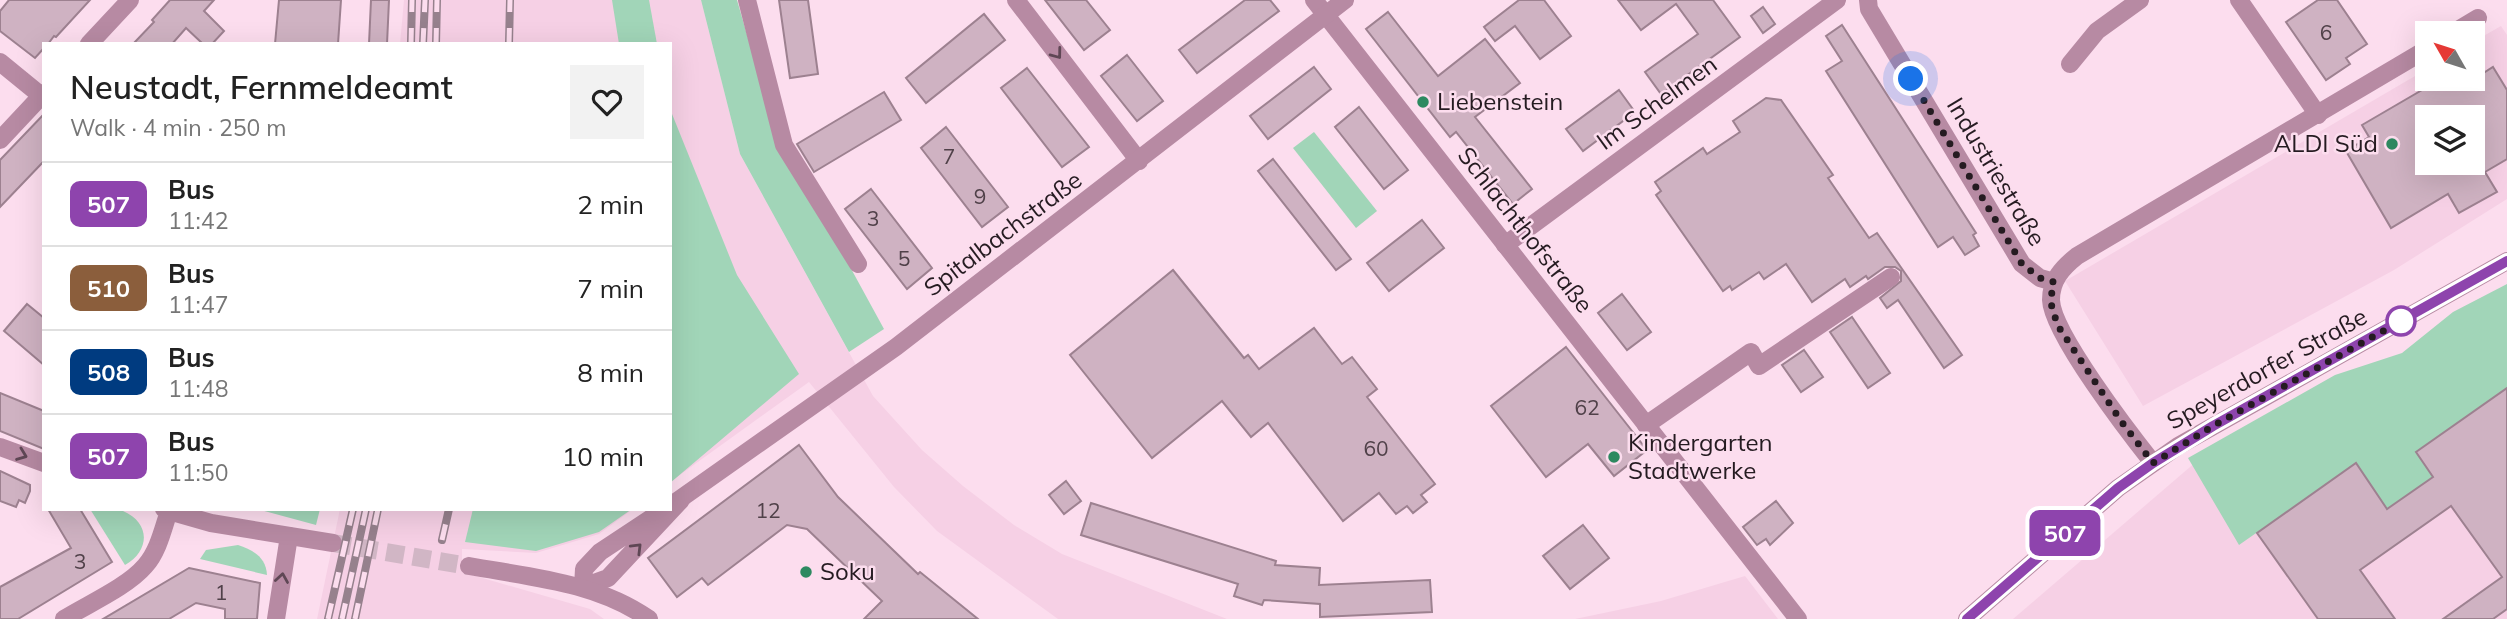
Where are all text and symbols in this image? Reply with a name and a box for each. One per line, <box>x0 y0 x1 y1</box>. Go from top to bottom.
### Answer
house number: 6 <box>2320 19 2332 45</box>
north arrow <box>2415 21 2485 91</box>
map controls <box>2415 21 2485 175</box>
one-way arrow <box>1049 47 1062 59</box>
street label: Im Schelmen <box>1590 48 1722 156</box>
your location <box>1893 61 1928 96</box>
button: heart <box>570 65 644 139</box>
text: Neustadt, Fernmeldeamt <box>70 66 453 107</box>
place label: Liebenstein <box>1437 86 1563 116</box>
street label: Industriestraße <box>1941 92 2053 251</box>
marker: Liebenstein <box>1415 94 1431 110</box>
button: layers <box>2415 105 2485 175</box>
text: Walk · 4 min · 250 m <box>70 113 287 142</box>
place label: ALDI Süd <box>2274 128 2378 158</box>
marker: ALDI Süd <box>2384 136 2400 152</box>
street label: Schlachthofstraße <box>1452 140 1600 318</box>
house number: 7 <box>943 143 955 169</box>
street label: Spitalbachstraße <box>918 164 1087 302</box>
text: Bus <box>168 173 214 206</box>
house number: 9 <box>974 183 986 209</box>
text: 2 min <box>577 188 644 221</box>
text: 507 <box>87 189 130 219</box>
house number: 3 <box>867 205 879 231</box>
text: 11:42 <box>168 206 228 235</box>
house number: 5 <box>898 245 910 271</box>
text: Bus <box>168 257 214 290</box>
text: 7 min <box>577 272 644 305</box>
text: 510 <box>87 273 130 303</box>
text: 11:47 <box>168 290 228 319</box>
street label: Speyerdorfer Straße <box>2161 301 2372 436</box>
unlabelled marker <box>2386 306 2416 336</box>
text: Bus <box>168 341 214 374</box>
text: 8 min <box>577 356 644 389</box>
text: 508 <box>87 357 130 387</box>
text: 11:48 <box>168 374 228 403</box>
house number: 62 <box>1574 394 1600 420</box>
text: Bus <box>168 425 214 458</box>
place label: Kindergarten Stadtwerke <box>1628 427 1773 485</box>
house number: 60 <box>1363 435 1389 461</box>
text: 10 min <box>562 440 644 473</box>
text: 507 <box>87 441 130 471</box>
one-way arrow <box>15 447 27 461</box>
marker: Kindergarten Stadtwerke <box>1606 449 1622 465</box>
text: 11:50 <box>168 458 228 487</box>
house number: 12 <box>755 497 781 523</box>
line badge: 507 <box>2025 510 2105 556</box>
text: 507 <box>2043 518 2087 548</box>
one-way arrow <box>629 544 642 557</box>
house number: 3 <box>74 548 86 574</box>
place label: Soku <box>820 556 875 586</box>
marker: Soku <box>798 564 814 580</box>
one-way arrow <box>274 572 289 583</box>
house number: 1 <box>215 579 227 605</box>

